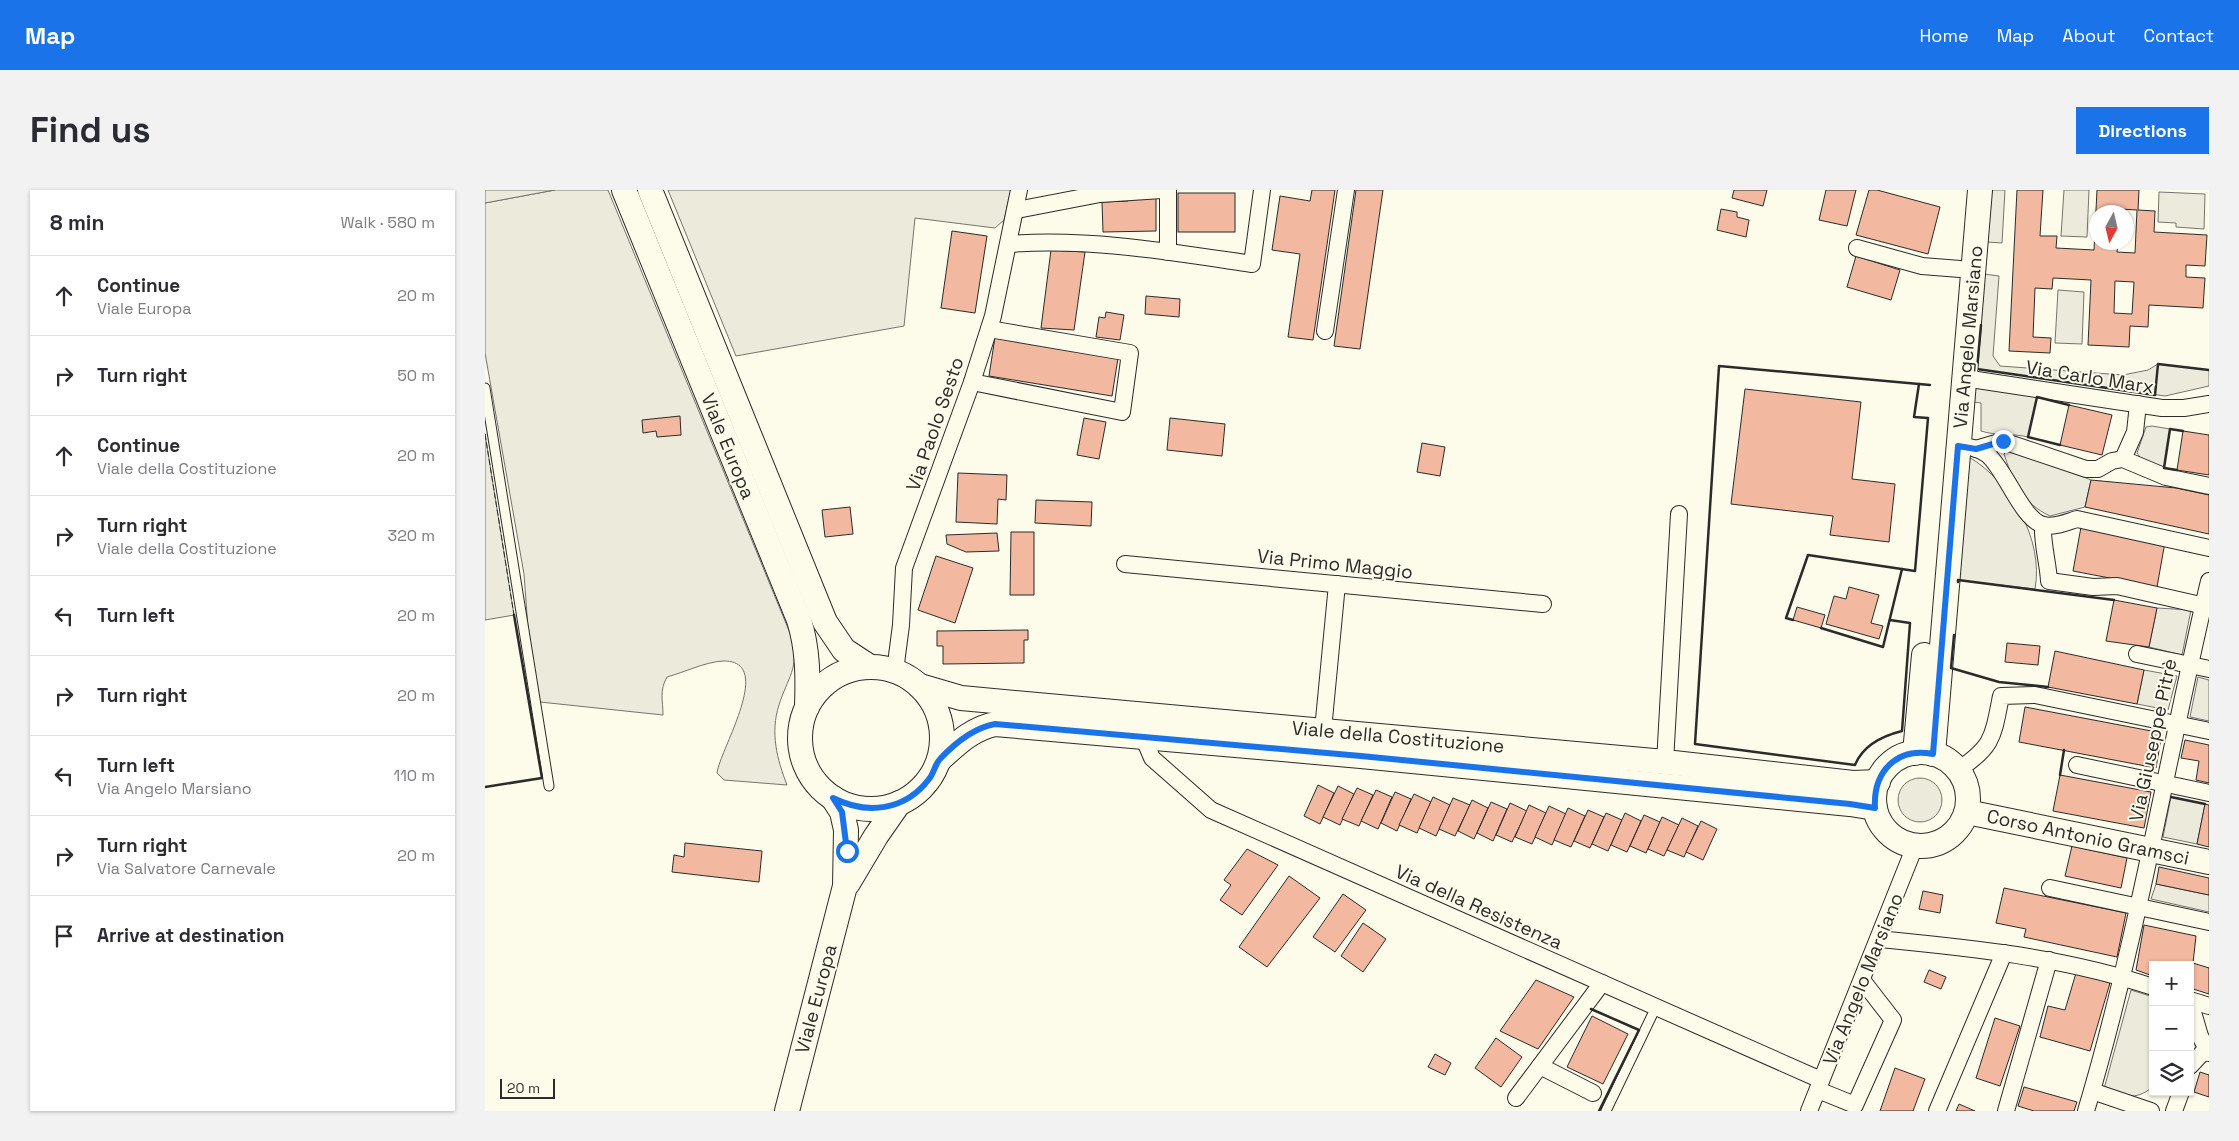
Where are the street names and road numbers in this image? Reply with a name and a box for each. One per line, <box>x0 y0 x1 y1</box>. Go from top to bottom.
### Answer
street label: Via Angelo Marsiano <box>1948 244 1988 430</box>
street label: Via Paolo Sesto <box>900 354 970 494</box>
street label: Via Carlo Marx <box>2024 355 2156 399</box>
street label: Viale Europa <box>695 389 761 503</box>
street label: Via Primo Maggio <box>1256 543 1414 585</box>
street label: Via Giuseppe Pitrè <box>2124 656 2182 824</box>
street label: Viale della Costituzione <box>1291 715 1505 759</box>
street label: Corso Antonio Gramsci <box>1984 803 2192 871</box>
street label: Via della Resistenza <box>1391 859 1567 955</box>
street label: Via Angelo Marsiano <box>1817 889 1909 1069</box>
street label: Viale Europa <box>789 942 843 1056</box>

